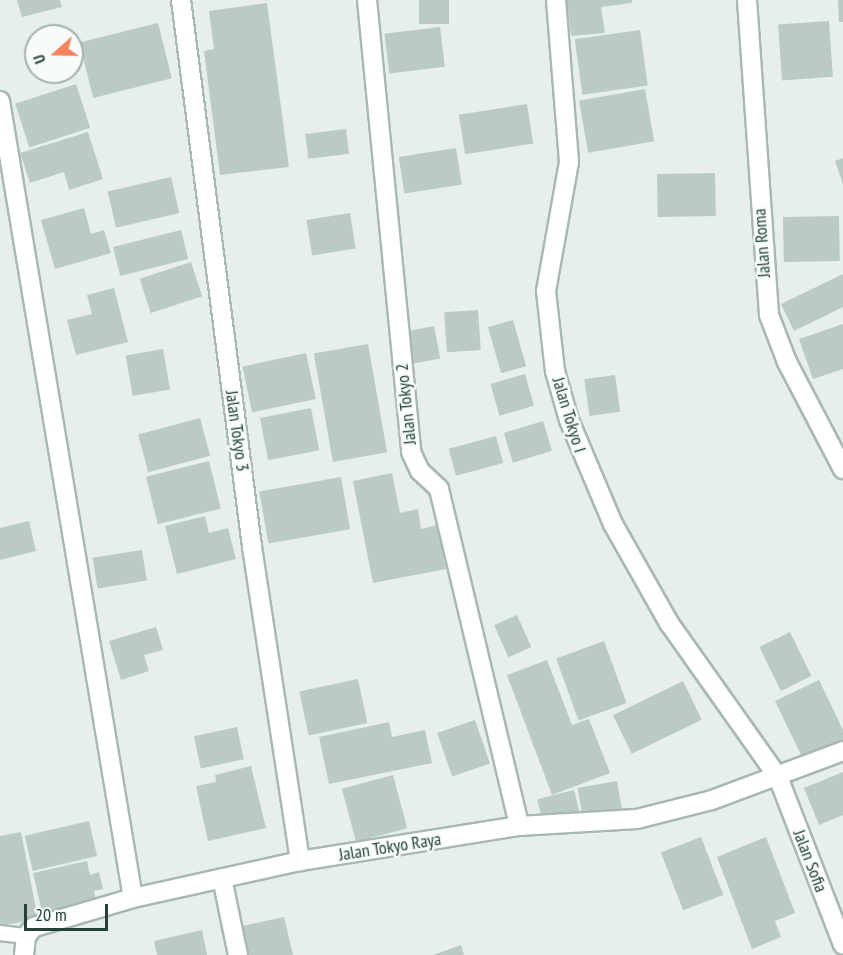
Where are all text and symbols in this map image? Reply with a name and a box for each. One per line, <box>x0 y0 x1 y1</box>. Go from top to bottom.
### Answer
north arrow <box>24 24 84 84</box>
text: U <box>28 52 50 67</box>
street label: Jalan Roma <box>749 208 775 278</box>
street label: Jalan Tokyo 2 <box>391 362 421 446</box>
street label: Jalan Tokyo I <box>547 374 591 456</box>
street label: Jalan Tokyo 3 <box>221 389 253 473</box>
street label: Jalan Sofia <box>788 827 832 895</box>
street label: Jalan Tokyo Raya <box>337 828 443 866</box>
scale bar <box>27 892 111 930</box>
text: 20 m <box>35 903 67 926</box>

